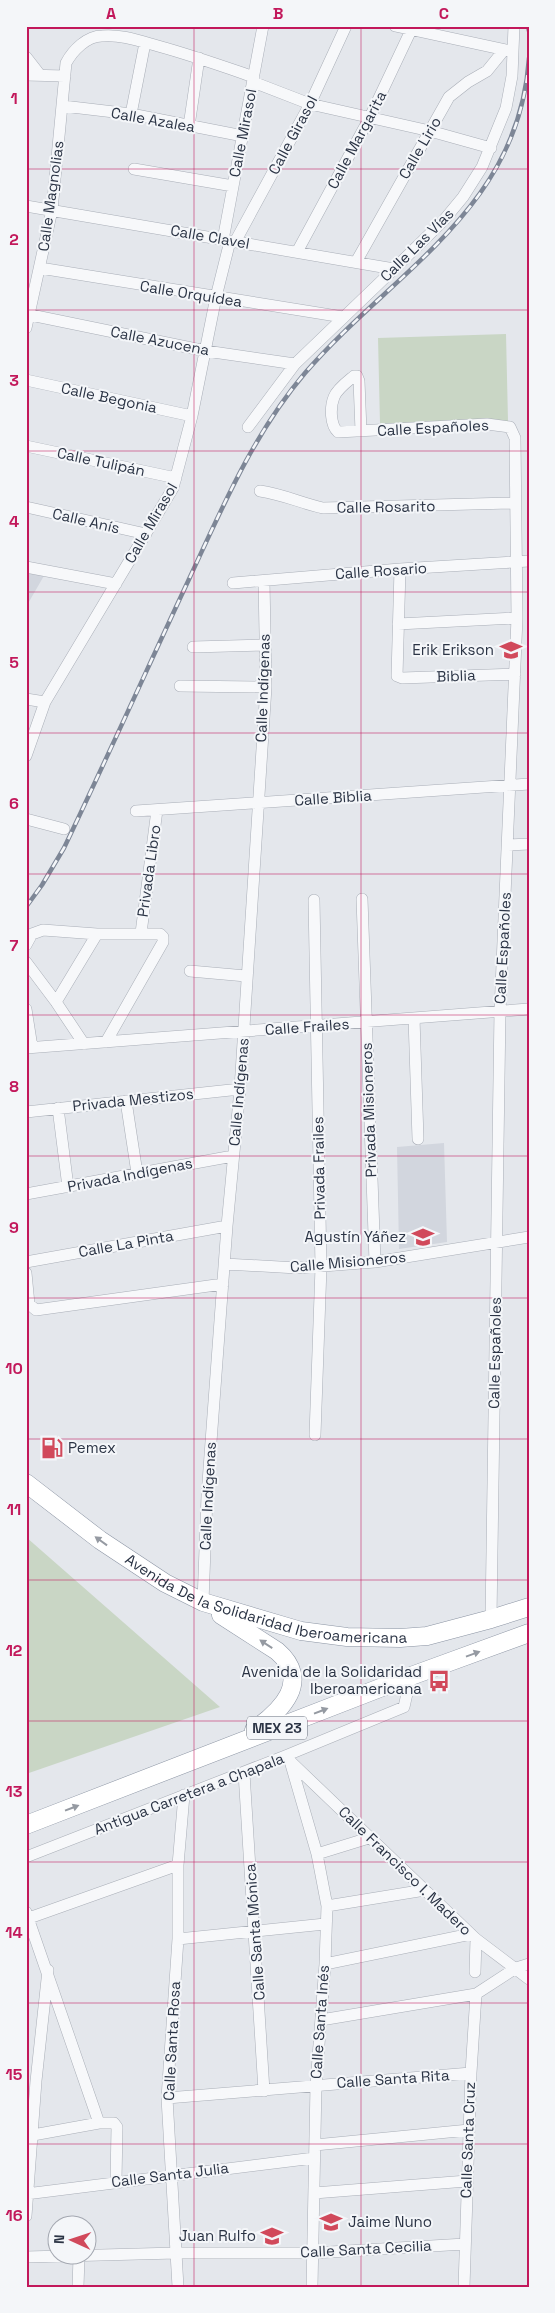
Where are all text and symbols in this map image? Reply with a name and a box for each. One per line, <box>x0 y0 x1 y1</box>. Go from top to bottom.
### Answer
text: A <box>106 3 116 24</box>
text: B <box>273 3 283 24</box>
text: C <box>439 3 449 24</box>
street label: Calle Mirasol <box>225 87 260 179</box>
street label: Calle Margarita <box>323 87 391 192</box>
text: 1 <box>10 88 18 109</box>
street label: Calle Girasol <box>264 92 321 178</box>
street label: Calle Azalea <box>109 103 197 136</box>
street label: Calle Lirio <box>394 113 445 182</box>
street label: Calle Magnolias <box>33 139 68 253</box>
street label: Calle Las Vías <box>376 204 457 285</box>
street label: Calle Clavel <box>169 220 251 253</box>
text: 2 <box>9 229 19 250</box>
street label: Calle Orquídea <box>139 276 244 311</box>
street label: Calle Azucena <box>109 322 211 359</box>
text: 3 <box>9 370 19 391</box>
street label: Calle Begonia <box>59 378 159 417</box>
street label: Calle Españoles <box>377 415 489 440</box>
street label: Calle Tulipán <box>55 443 147 480</box>
street label: Calle Mirasol <box>120 479 181 566</box>
street label: Calle Rosarito <box>336 496 436 517</box>
street label: Calle Anís <box>51 504 122 537</box>
text: 4 <box>9 511 19 532</box>
street label: Calle Rosario <box>334 558 428 583</box>
street label: Calle Indígenas <box>251 633 274 743</box>
school or university icon: Erik Erikson <box>498 637 524 663</box>
place label: Erik Erikson <box>412 640 494 659</box>
text: 5 <box>9 652 19 673</box>
street label: Biblia <box>436 665 476 686</box>
street label: Calle Biblia <box>294 785 373 810</box>
text: 6 <box>9 793 19 814</box>
street label: Privada Libro <box>133 824 164 918</box>
street label: Calle Españoles <box>490 892 515 1004</box>
text: 7 <box>10 935 19 956</box>
street label: Calle Frailes <box>264 1014 350 1039</box>
street label: Calle Indígenas <box>224 1037 253 1147</box>
street label: Privada Misioneros <box>357 1042 380 1178</box>
text: 8 <box>9 1076 19 1097</box>
street label: Privada Mestizos <box>71 1084 195 1115</box>
street label: Privada Frailes <box>308 1116 329 1220</box>
street label: Privada Indígenas <box>66 1153 194 1196</box>
text: 9 <box>9 1217 19 1238</box>
school or university icon: Agustín Yáñez <box>410 1224 436 1250</box>
street label: Calle La Pinta <box>77 1226 175 1261</box>
place label: Agustín Yáñez <box>304 1227 406 1246</box>
street label: Calle Misioneros <box>289 1247 407 1276</box>
street label: Calle Españoles <box>484 1297 505 1409</box>
text: 10 <box>5 1358 23 1379</box>
fuel station icon: Pemex <box>39 1435 65 1461</box>
place label: Pemex <box>68 1438 116 1457</box>
street label: Calle Indígenas <box>195 1441 220 1551</box>
text: 11 <box>7 1499 21 1520</box>
one-way arrow <box>94 1536 108 1546</box>
street label: Avenida De la Solidaridad Iberoamericana <box>122 1549 408 1647</box>
one-way arrow <box>259 1639 273 1649</box>
text: 12 <box>6 1640 22 1661</box>
one-way arrow <box>466 1650 481 1658</box>
place label: Avenida de la Solidaridad Iberoamericana <box>241 1662 422 1698</box>
bus stop icon: Avenida de la Solidaridad Iberoamericana <box>426 1668 452 1694</box>
one-way arrow <box>314 1707 329 1715</box>
road number: MEX 23 <box>247 1716 307 1740</box>
street label: Antigua Carretera a Chapala <box>91 1748 287 1839</box>
text: 13 <box>6 1781 23 1802</box>
street label: Calle Francisco I. Madero <box>335 1802 476 1939</box>
one-way arrow <box>65 1803 79 1811</box>
street label: Calle Santa Mónica <box>240 1863 269 2001</box>
text: 14 <box>5 1922 23 1943</box>
street label: Calle Santa Inés <box>306 1964 333 2080</box>
street label: Calle Santa Rosa <box>159 1980 184 2101</box>
text: 15 <box>6 2064 23 2085</box>
street label: Calle Santa Rita <box>336 2065 450 2092</box>
street label: Calle Santa Cruz <box>456 2081 479 2199</box>
street label: Calle Santa Julia <box>110 2158 230 2191</box>
text: 16 <box>5 2205 23 2226</box>
school or university icon: Jaime Nuno <box>318 2209 344 2235</box>
place label: Jaime Nuno <box>348 2212 432 2231</box>
north arrow <box>48 2216 98 2266</box>
school or university icon: Juan Rulfo <box>259 2223 285 2249</box>
place label: Juan Rulfo <box>179 2226 256 2245</box>
text: N <box>50 2234 68 2244</box>
street label: Calle Santa Cecilia <box>300 2236 433 2261</box>

